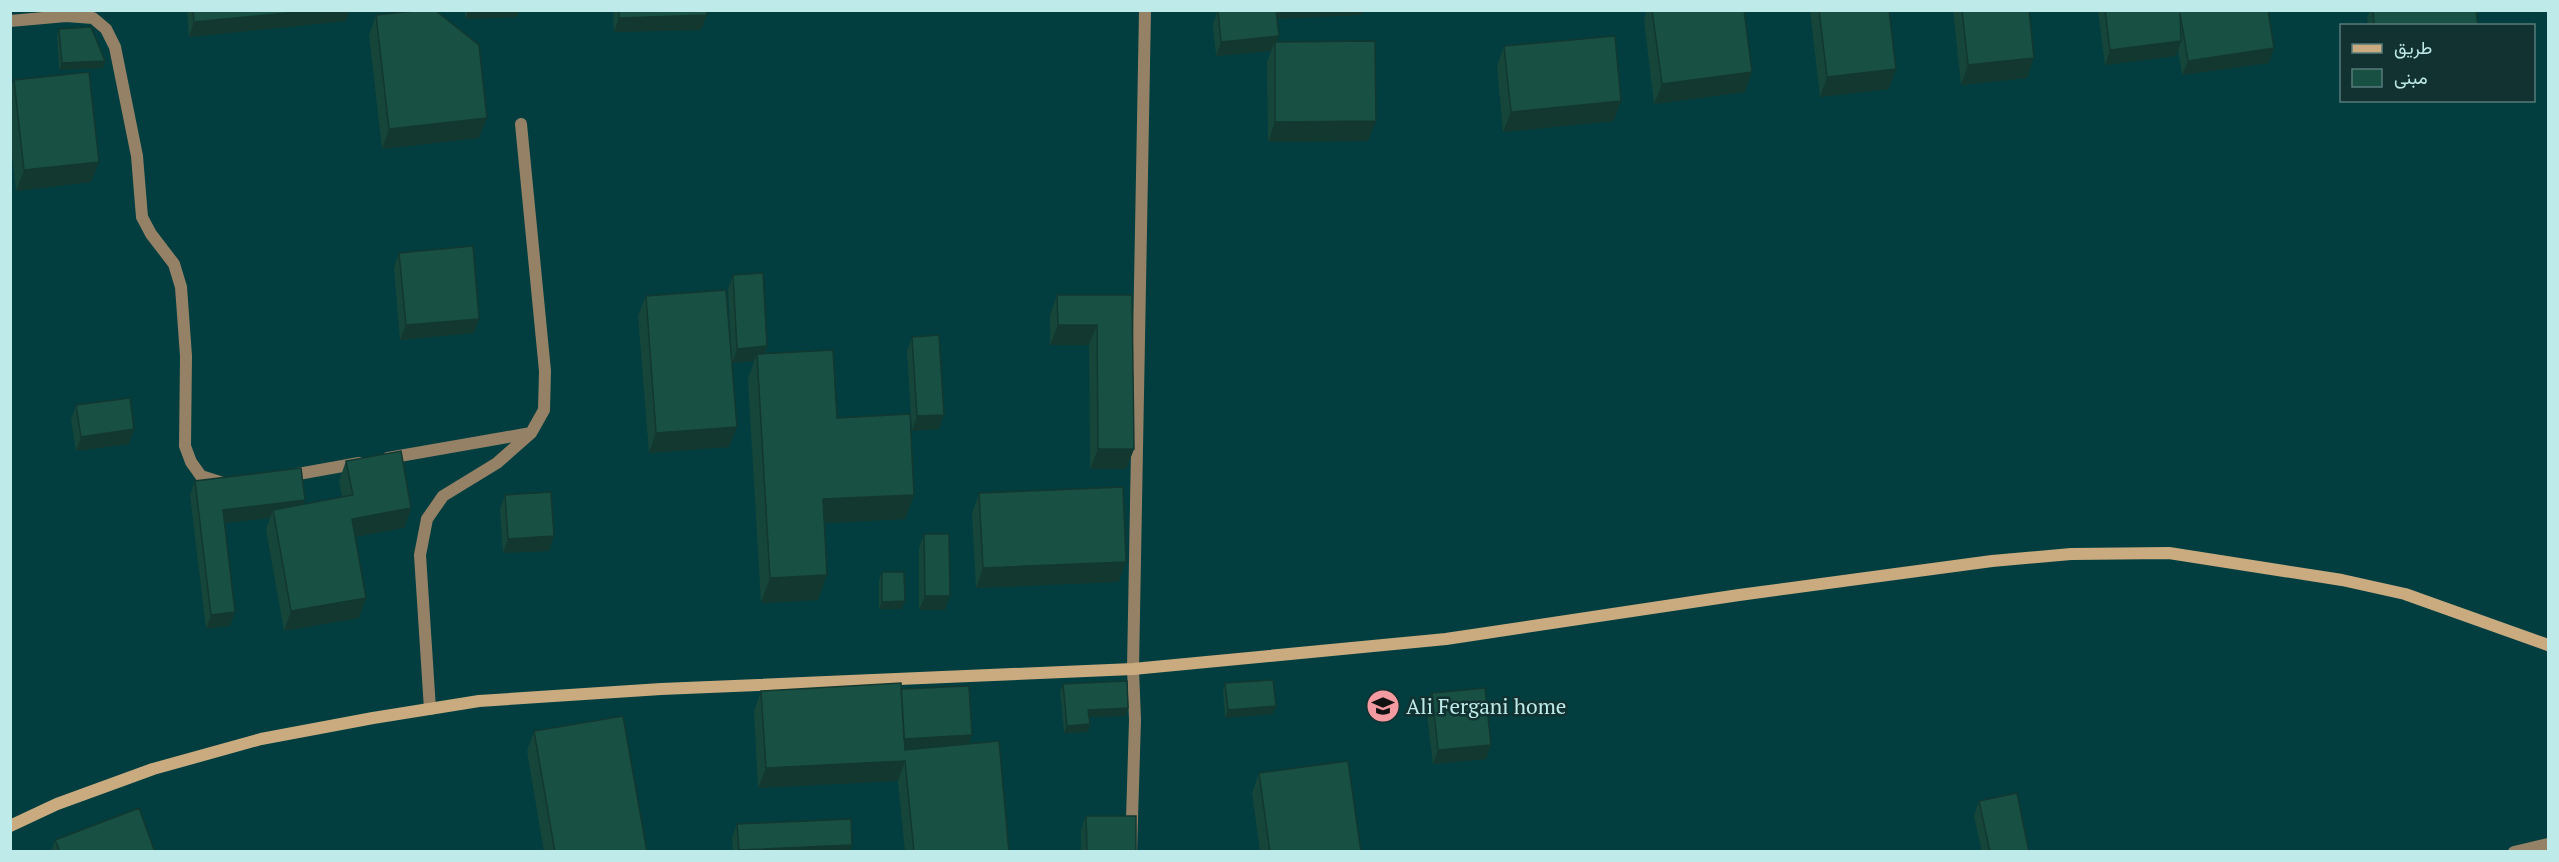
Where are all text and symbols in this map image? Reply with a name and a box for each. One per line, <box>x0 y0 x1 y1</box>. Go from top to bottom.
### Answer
legend <box>2340 24 2535 102</box>
text: طريق <box>2394 35 2432 59</box>
text: مبنى <box>2394 65 2428 89</box>
school or university icon: Ali Fergani home <box>1365 688 1401 724</box>
place label: Ali Fergani home <box>1406 692 1566 720</box>

